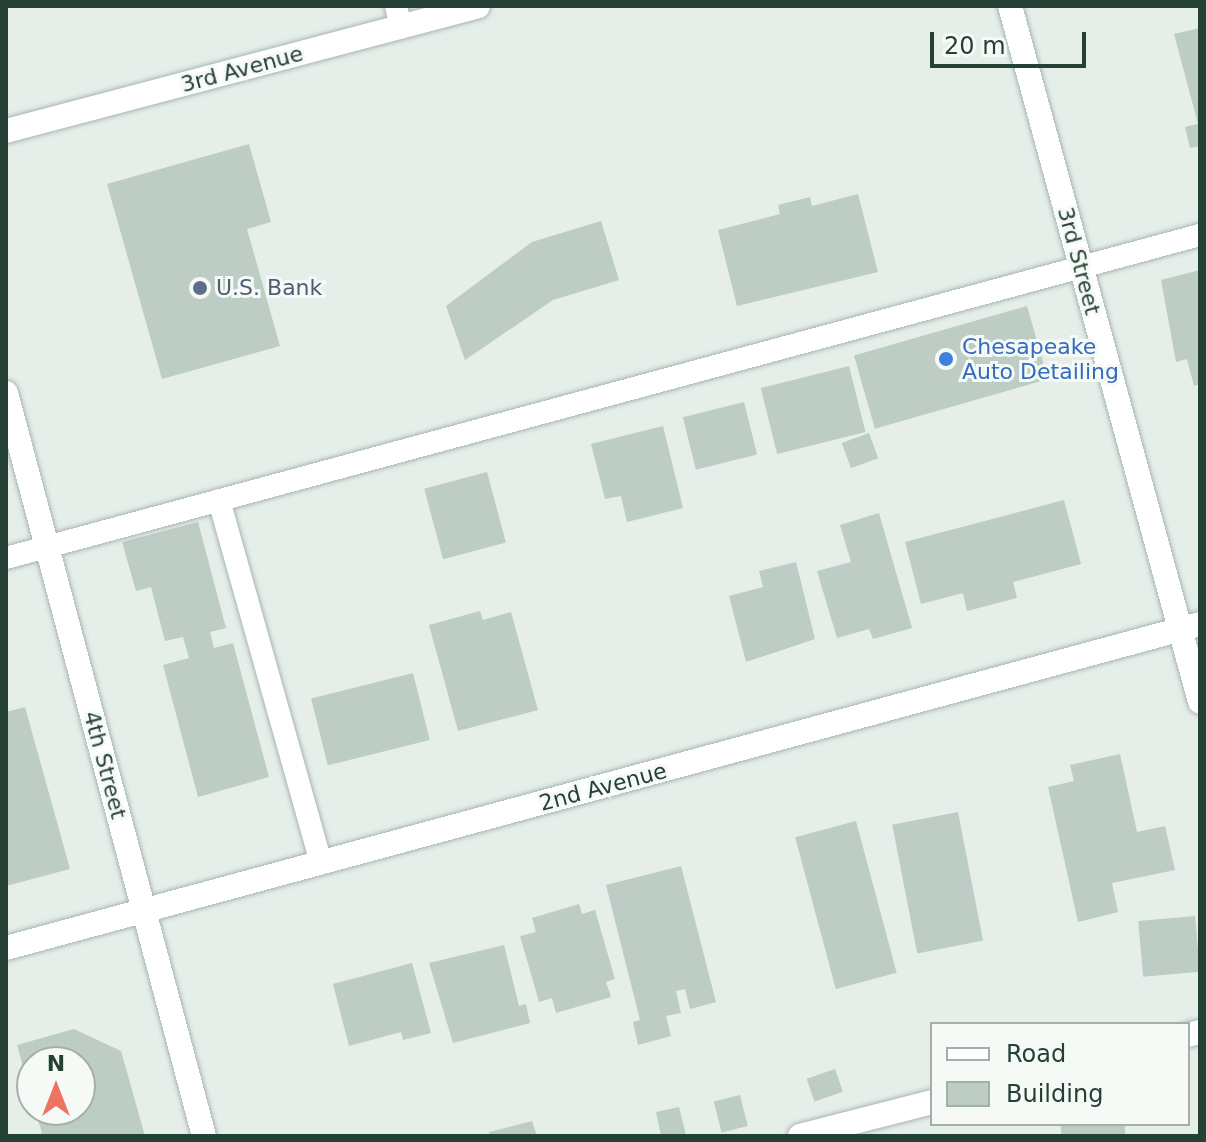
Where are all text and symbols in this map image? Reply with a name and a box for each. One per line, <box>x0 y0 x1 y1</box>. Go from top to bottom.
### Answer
scale bar <box>934 16 1090 66</box>
text: 20 m <box>944 32 1006 60</box>
street label: 3rd Avenue <box>178 40 306 98</box>
street label: 3rd Street <box>1052 204 1106 318</box>
place label: U.S. Bank <box>216 275 322 301</box>
marker: U.S. Bank <box>191 279 209 297</box>
place label: Chesapeake Auto Detailing <box>962 333 1119 384</box>
marker: Chesapeake Auto Detailing <box>937 350 955 368</box>
street label: 4th Street <box>78 708 132 822</box>
street label: 2nd Avenue <box>536 757 670 817</box>
legend <box>930 1022 1190 1126</box>
text: Road <box>1006 1040 1066 1068</box>
north arrow <box>16 1046 96 1126</box>
text: N <box>47 1051 65 1076</box>
text: Building <box>1006 1080 1103 1108</box>

